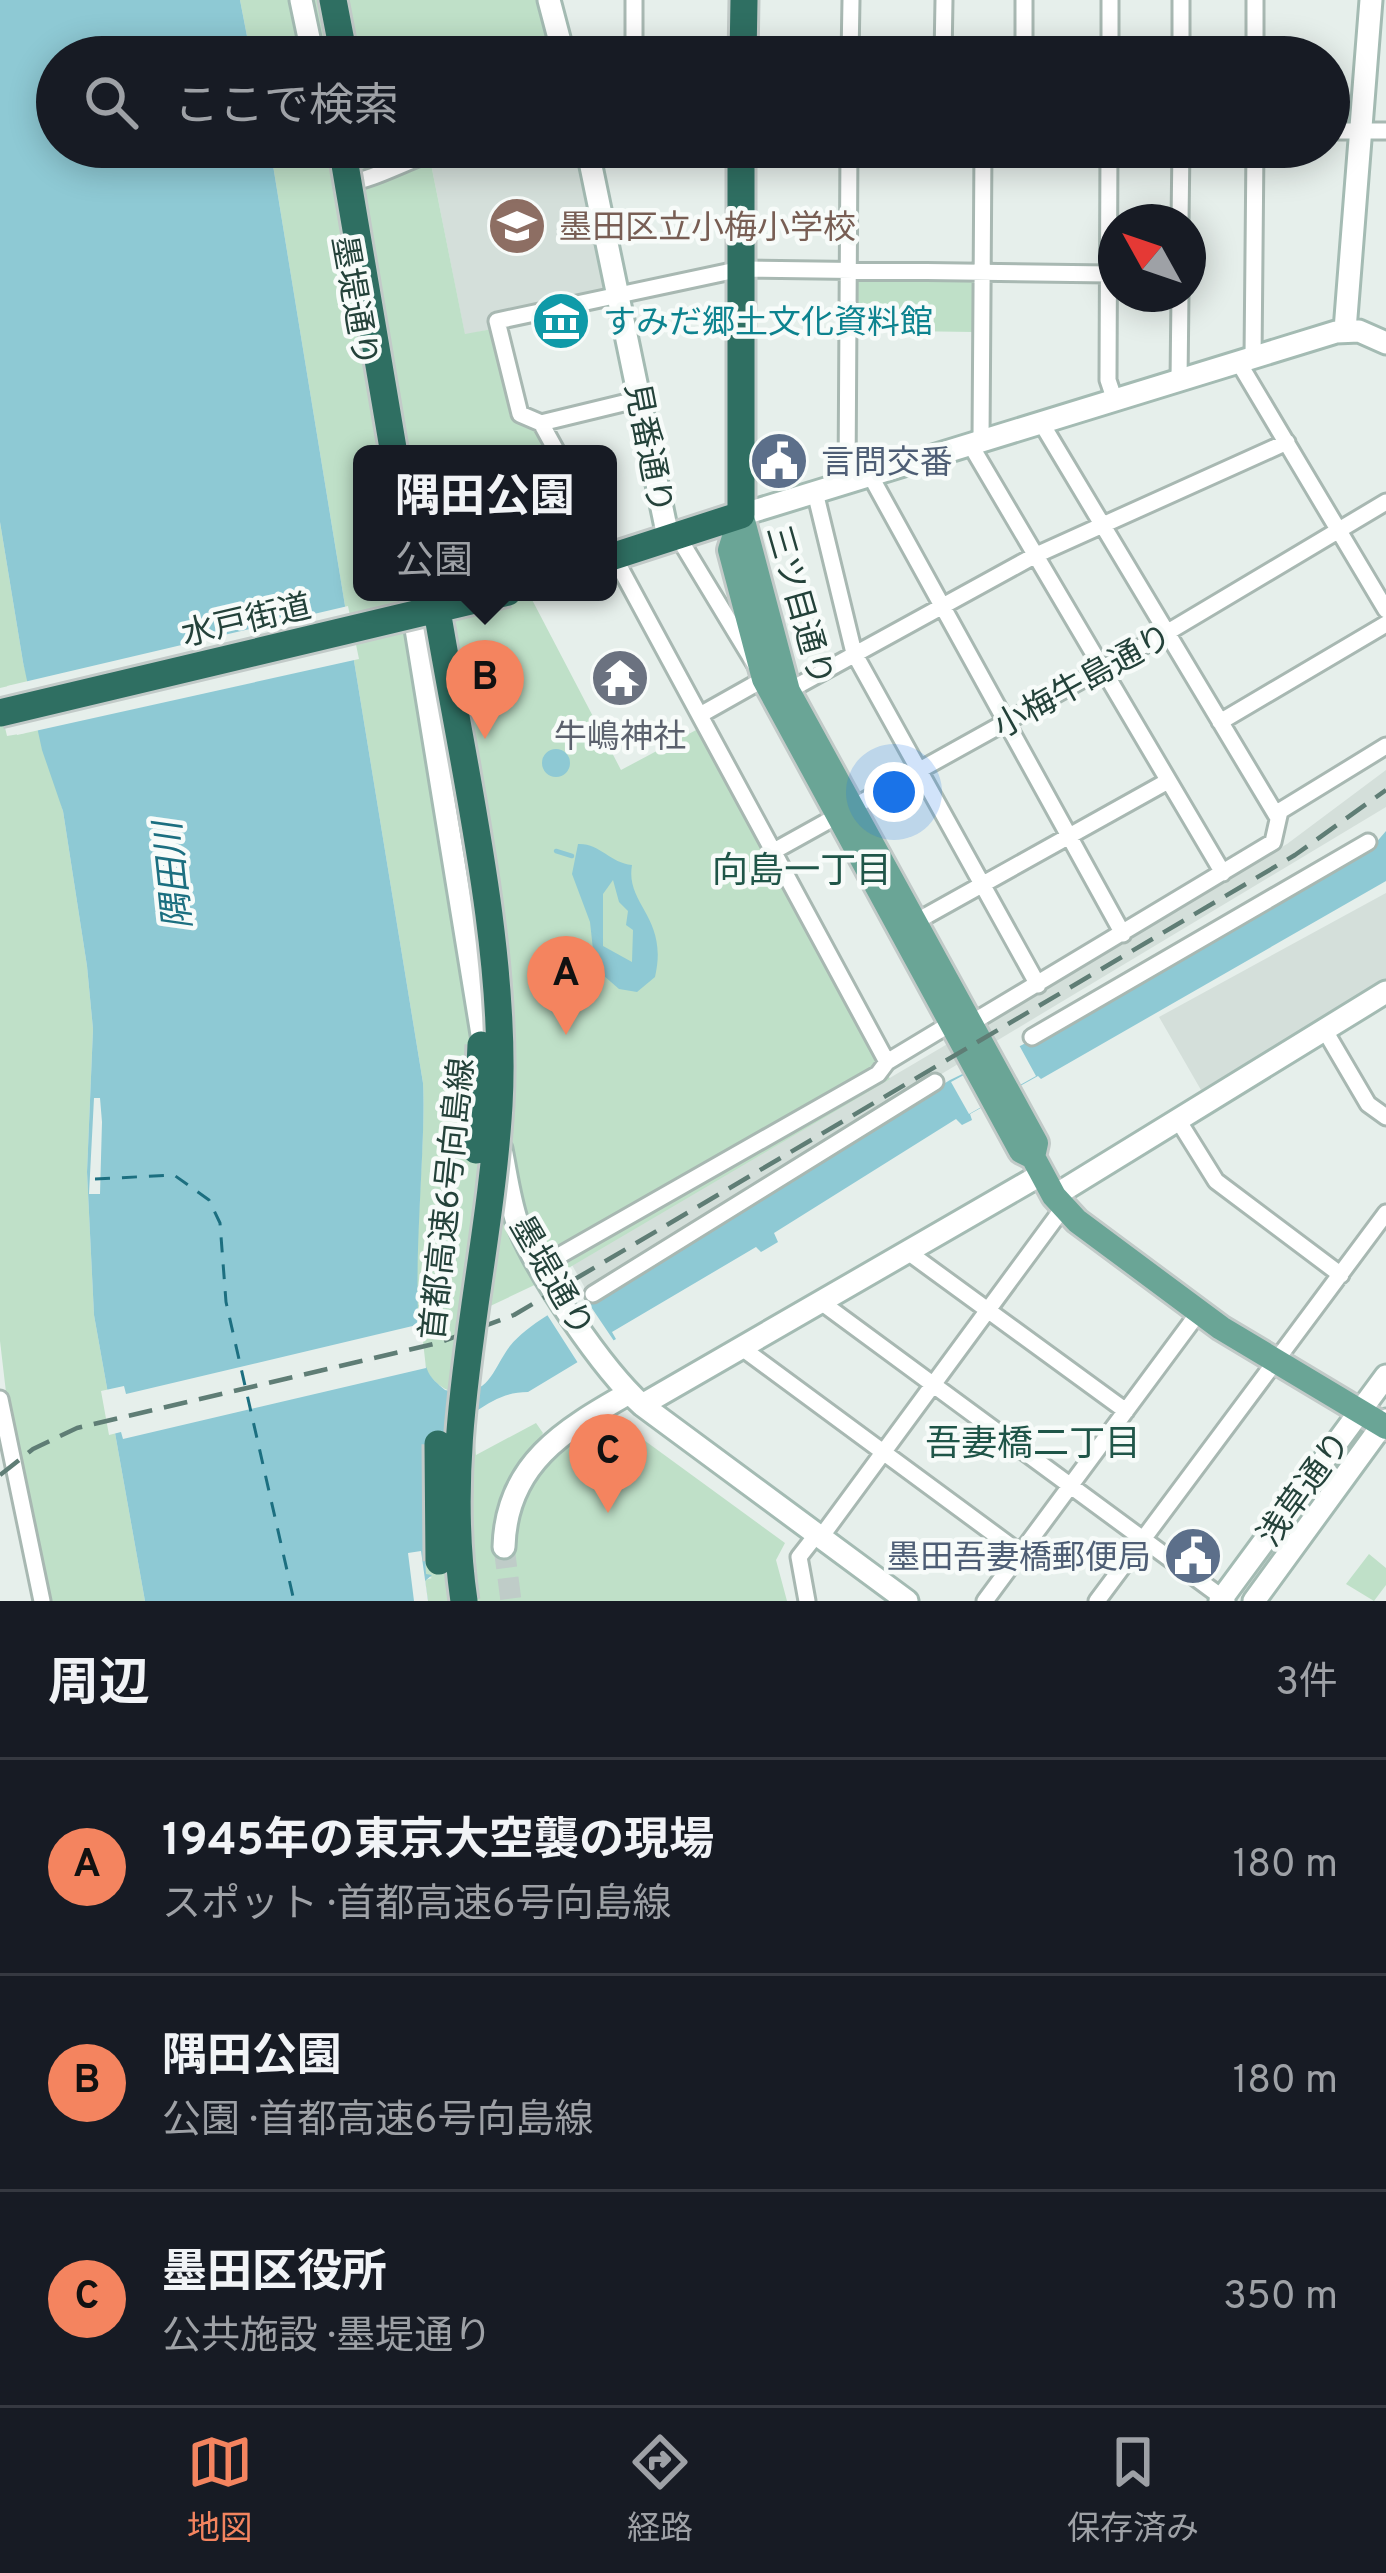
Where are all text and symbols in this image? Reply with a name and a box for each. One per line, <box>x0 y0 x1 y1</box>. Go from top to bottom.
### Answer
search box <box>36 36 1350 168</box>
icon: search <box>78 69 144 135</box>
text: ここで検索 <box>174 80 399 137</box>
school or university icon: 墨田区立小梅小学校 <box>486 195 548 257</box>
north arrow <box>1098 204 1206 312</box>
place label: 墨田区立小梅小学校 <box>559 209 856 251</box>
street label: 墨堤通り <box>320 233 384 370</box>
museum icon: すみだ郷土文化資料館 <box>530 290 592 352</box>
place label: すみだ郷土文化資料館 <box>603 304 933 346</box>
street label: 見番通り <box>613 380 679 518</box>
public building icon: 言問交番 <box>748 430 810 492</box>
place label: 言問交番 <box>821 444 953 486</box>
popup <box>353 445 617 601</box>
text: 隅田公園 <box>395 471 575 528</box>
street label: 三ツ目通り <box>754 521 840 691</box>
text: 公園 <box>395 539 473 588</box>
street label: 水戸街道 <box>178 588 316 658</box>
street label: 小梅牛島通り <box>987 617 1181 750</box>
pin: B <box>446 640 524 739</box>
temple icon: 牛嶋神社 <box>589 647 651 709</box>
place label: 牛嶋神社 <box>554 718 686 760</box>
your location <box>864 762 924 822</box>
water label: 隅田川 <box>147 816 204 932</box>
district label: 向島一丁目 <box>712 850 892 896</box>
pin: A <box>527 936 605 1035</box>
street label: 首都高速6号向島線 <box>414 1056 486 1343</box>
street label: 墨堤通り <box>498 1210 601 1346</box>
pin: C <box>569 1414 647 1513</box>
district label: 吾妻橋二丁目 <box>925 1423 1141 1469</box>
street label: 浅草通り <box>1250 1425 1362 1556</box>
public building icon: 墨田吾妻橋郵便局 <box>1162 1525 1224 1587</box>
place label: 墨田吾妻橋郵便局 <box>887 1539 1151 1581</box>
text: 周辺 <box>48 1654 150 1719</box>
text: 3件 <box>1276 1660 1338 1709</box>
text: 1945年の東京大空襲の現場 <box>162 1814 714 1871</box>
text: A <box>73 1842 101 1891</box>
text: 180 m <box>1233 1842 1338 1891</box>
text: スポット · 首都高速6号向島線 <box>162 1882 672 1931</box>
text: 隅田公園 <box>162 2030 342 2087</box>
text: B <box>74 2058 100 2107</box>
text: 180 m <box>1233 2058 1338 2107</box>
text: 公園 · 首都高速6号向島線 <box>162 2098 594 2147</box>
text: 墨田区役所 <box>162 2246 387 2303</box>
text: C <box>75 2274 99 2323</box>
text: 350 m <box>1223 2274 1338 2323</box>
text: 公共施設 · 墨堤通り <box>162 2314 492 2363</box>
tab: 地図 <box>187 2429 253 2552</box>
tab: 経路 <box>627 2429 693 2552</box>
tab: 保存済み <box>1067 2429 1199 2552</box>

